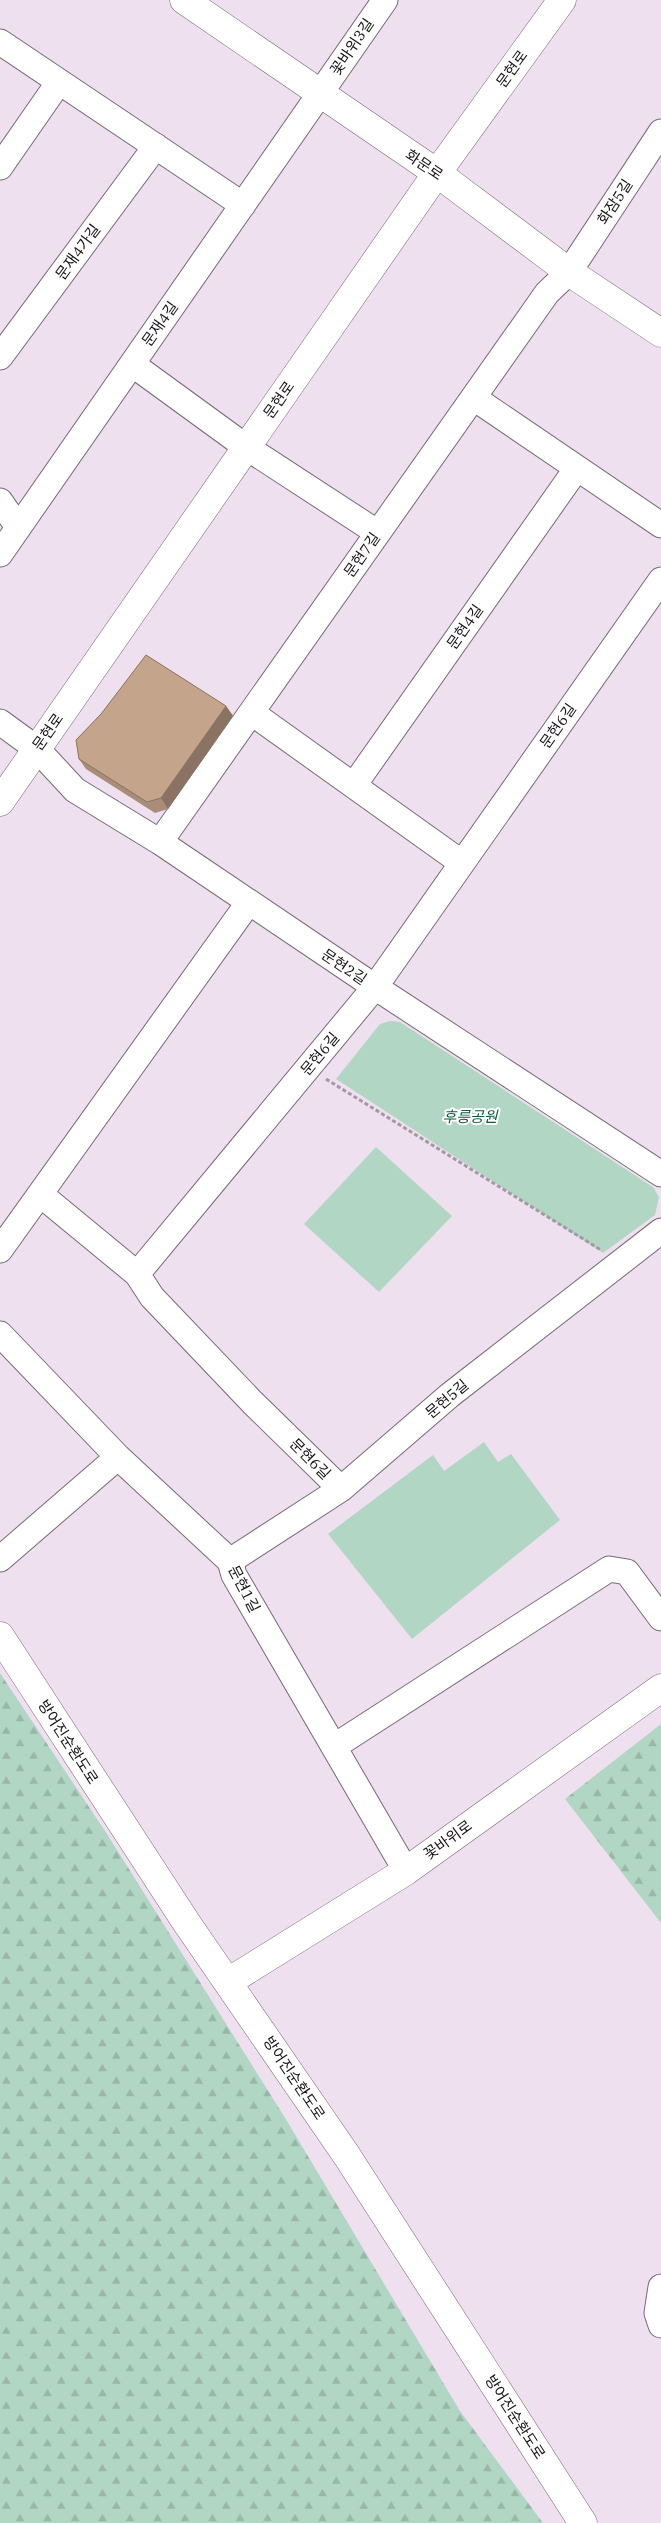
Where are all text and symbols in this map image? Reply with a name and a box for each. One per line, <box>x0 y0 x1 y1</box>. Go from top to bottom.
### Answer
street label: 꽃바위3길 <box>326 15 377 79</box>
street label: 문현로 <box>492 46 531 91</box>
street label: 화문로 <box>402 145 447 184</box>
street label: 화잠5길 <box>593 175 636 228</box>
street label: 문재4가길 <box>51 220 104 283</box>
street label: 문재4길 <box>137 298 182 350</box>
street label: 문현로 <box>259 377 298 422</box>
street label: 문현7길 <box>339 529 384 581</box>
street label: 문현4길 <box>442 601 487 653</box>
street label: 문현6길 <box>535 700 580 752</box>
street label: 문현로 <box>28 709 67 754</box>
street label: 문현2길 <box>318 945 370 989</box>
street label: 문현6길 <box>296 1028 343 1079</box>
park label: 후릉공원 <box>442 1107 499 1126</box>
street label: 문현5길 <box>421 1375 472 1422</box>
street label: 문현6길 <box>286 1434 335 1483</box>
street label: 문현1길 <box>225 1562 264 1616</box>
street label: 방어진순환도로 <box>34 1696 103 1787</box>
street label: 꽃바위로 <box>420 1816 476 1864</box>
street label: 방어진순환도로 <box>260 2032 329 2123</box>
street label: 방어진순환도로 <box>481 2371 550 2462</box>

